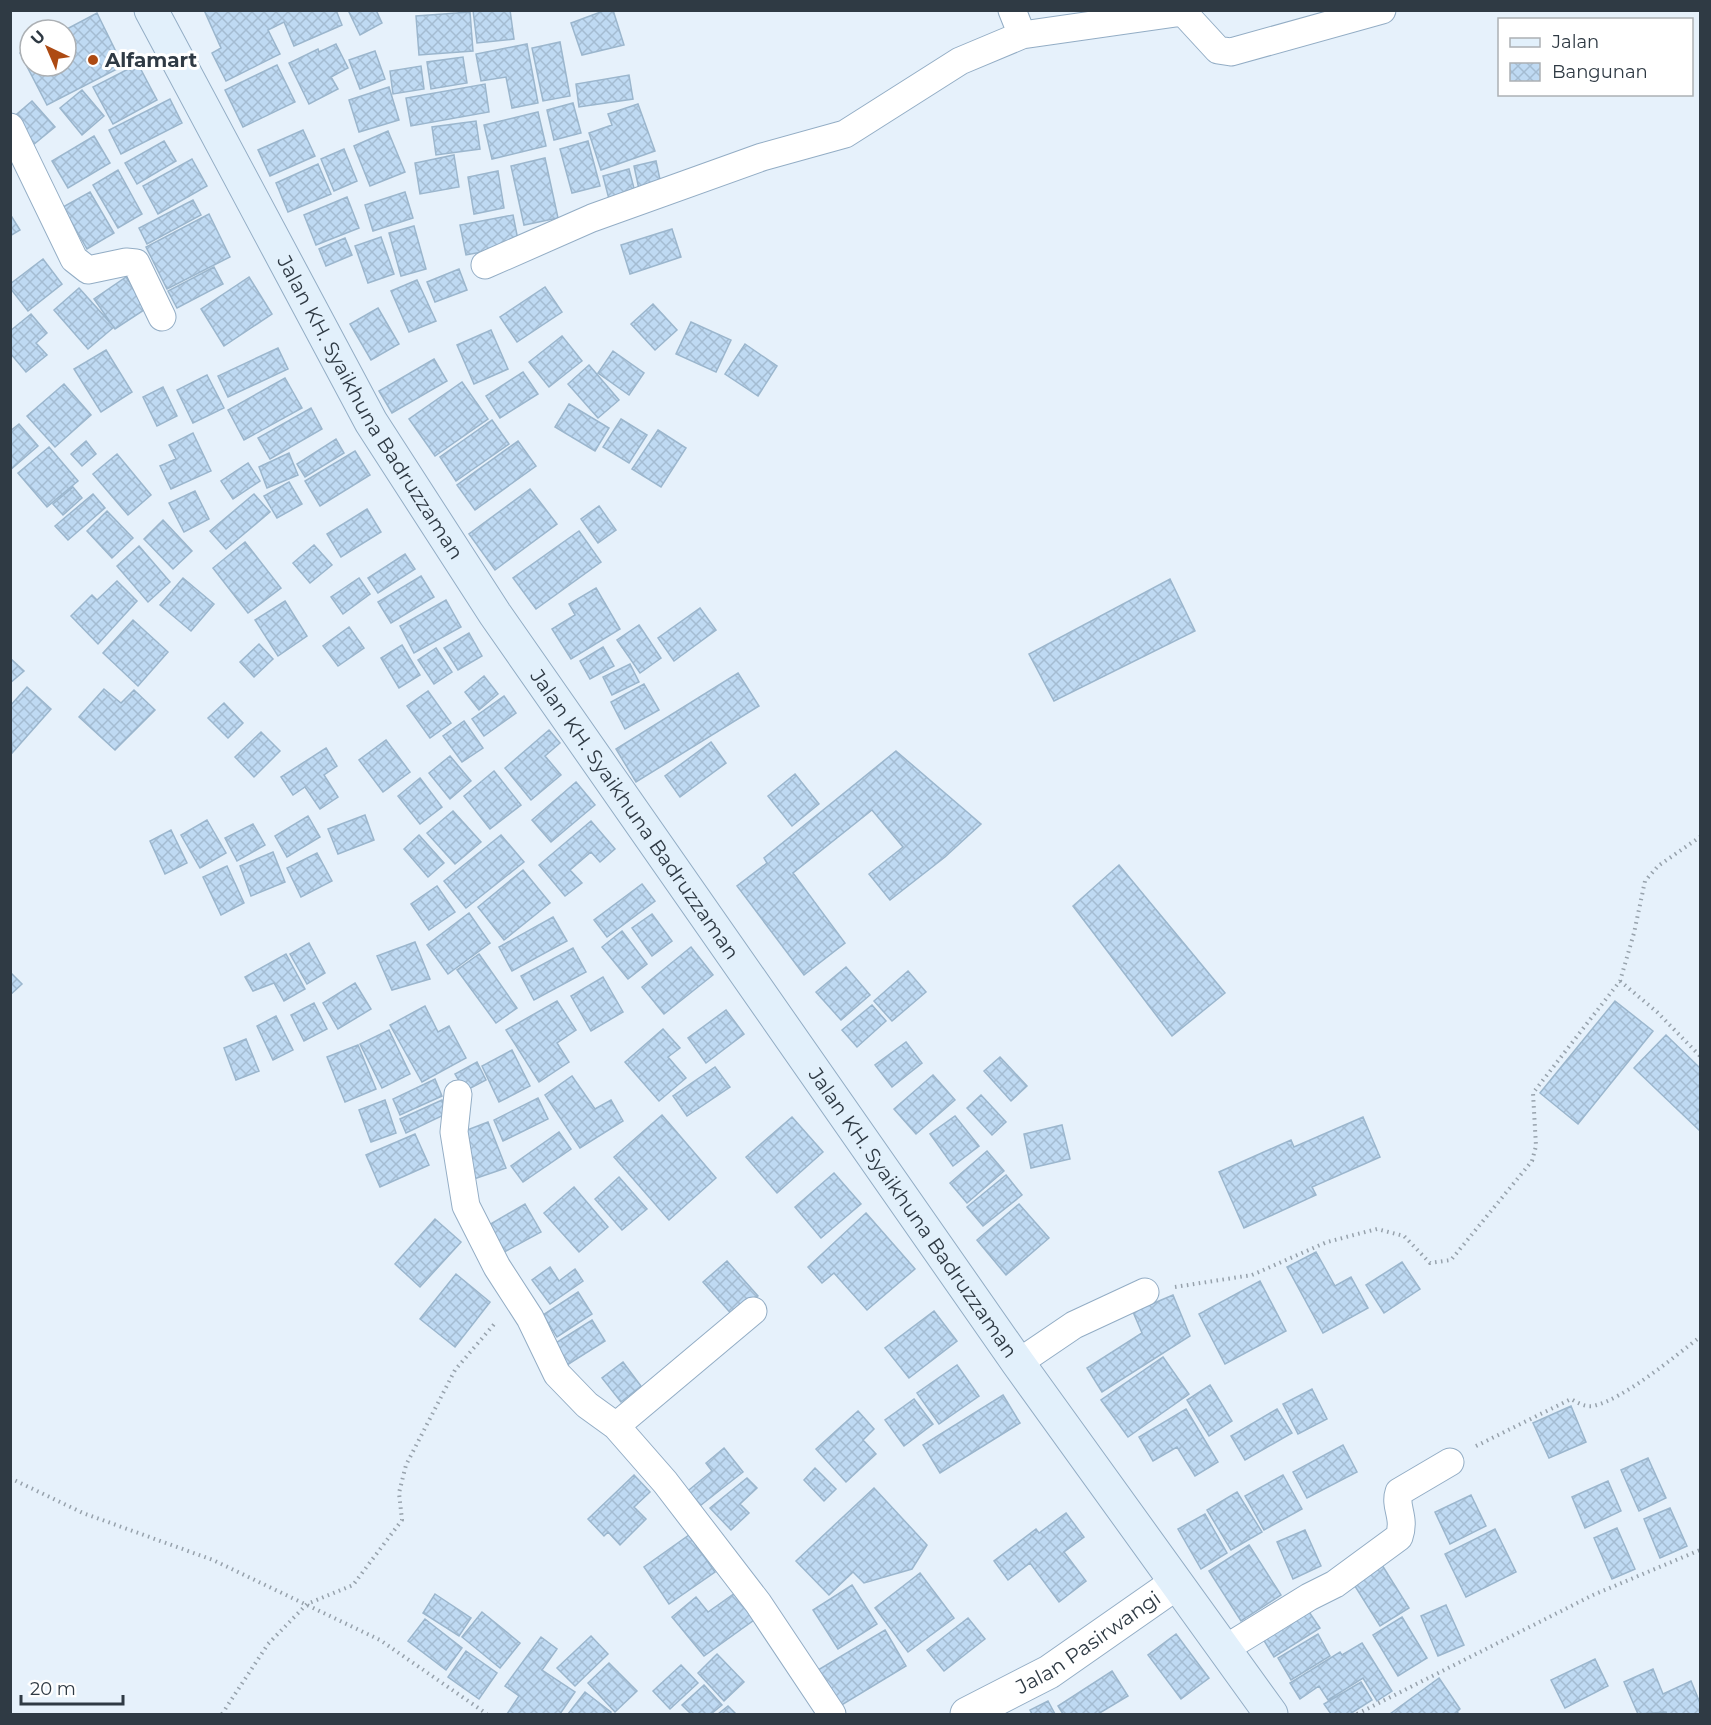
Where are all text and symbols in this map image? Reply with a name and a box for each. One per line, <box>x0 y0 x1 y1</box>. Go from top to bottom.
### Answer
north arrow <box>18 18 78 78</box>
legend <box>1498 18 1693 96</box>
text: U <box>27 26 49 49</box>
text: Jalan <box>1551 31 1599 53</box>
place label: Alfamart <box>104 48 197 72</box>
marker: Alfamart <box>86 53 100 67</box>
text: Bangunan <box>1552 61 1648 83</box>
street label: Jalan KH. Syaikhuna Badruzzaman <box>272 250 468 564</box>
street label: Jalan KH. Syaikhuna Badruzzaman <box>525 664 744 964</box>
street label: Jalan KH. Syaikhuna Badruzzaman <box>803 1062 1023 1362</box>
street label: Jalan Pasirwangi <box>1011 1586 1165 1699</box>
scale bar <box>21 1668 123 1706</box>
text: 20 m <box>30 1678 76 1700</box>

